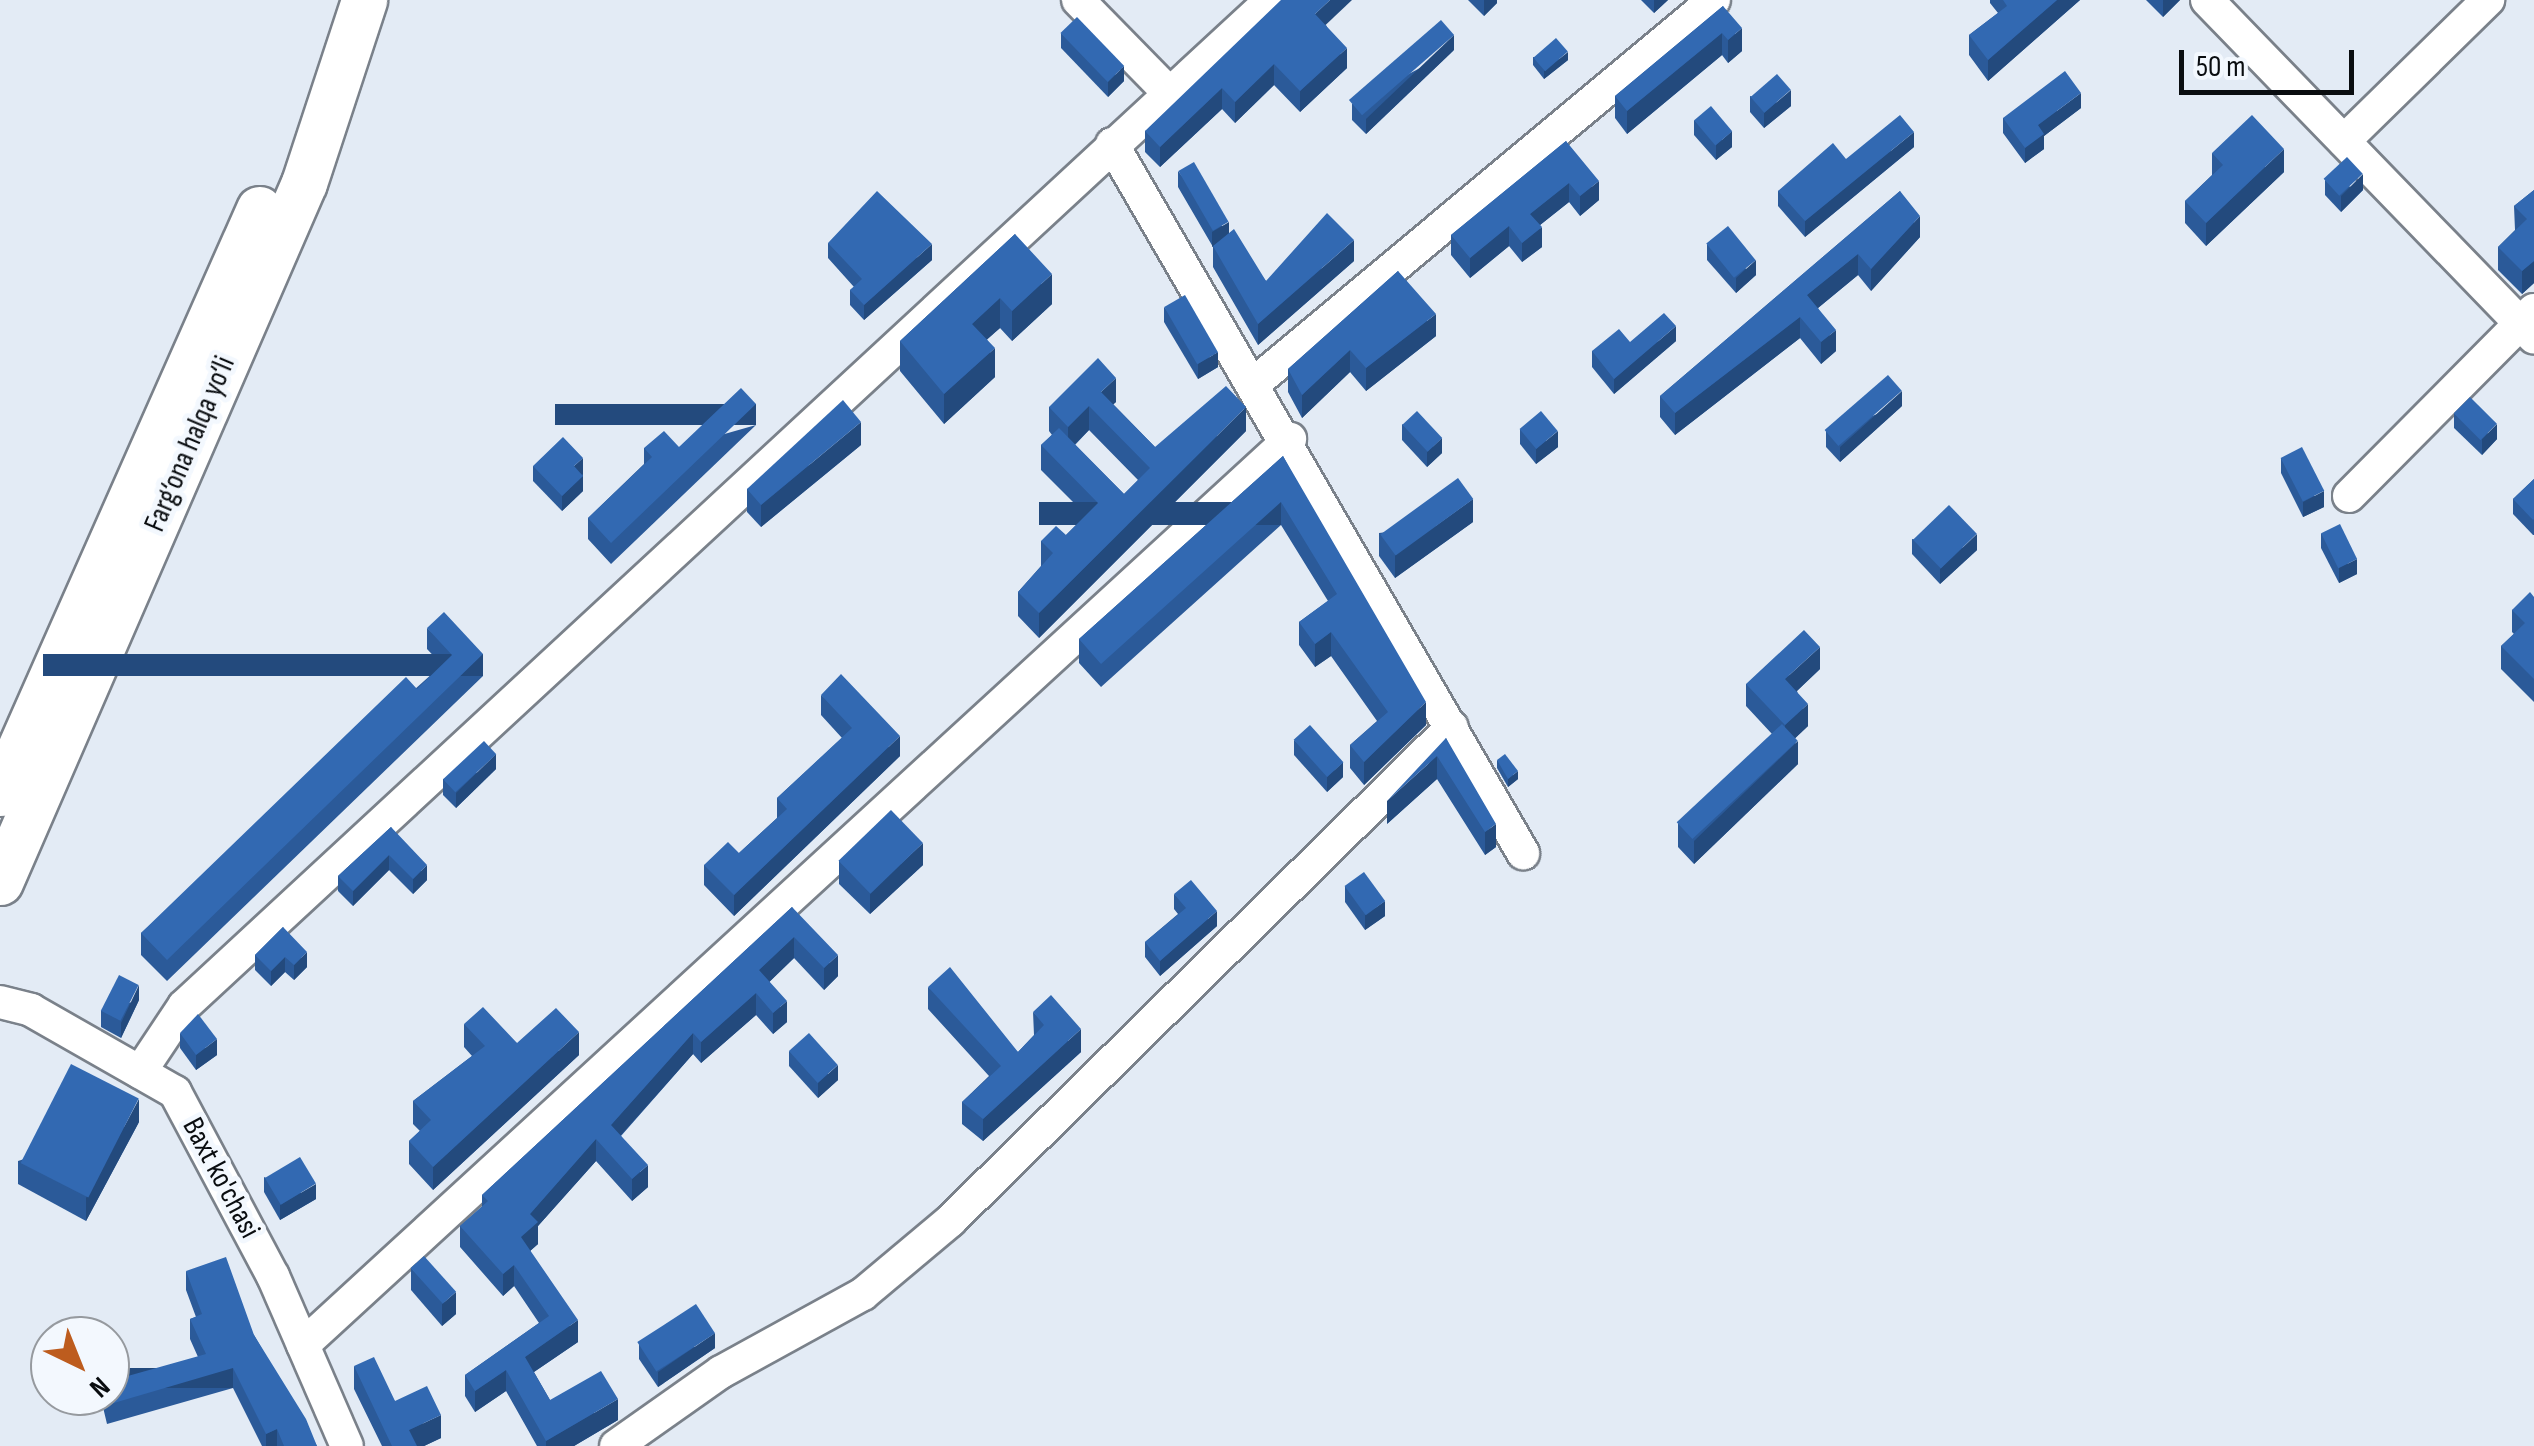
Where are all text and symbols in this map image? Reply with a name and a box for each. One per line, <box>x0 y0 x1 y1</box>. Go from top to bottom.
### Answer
scale bar <box>2184 30 2359 92</box>
text: 50 m <box>2196 49 2245 85</box>
street label: Farg‘ona halqa yo‘li <box>137 351 243 537</box>
street label: Baxt ko'chasi <box>174 1112 268 1244</box>
north arrow <box>30 1316 130 1416</box>
text: N <box>83 1370 116 1404</box>

